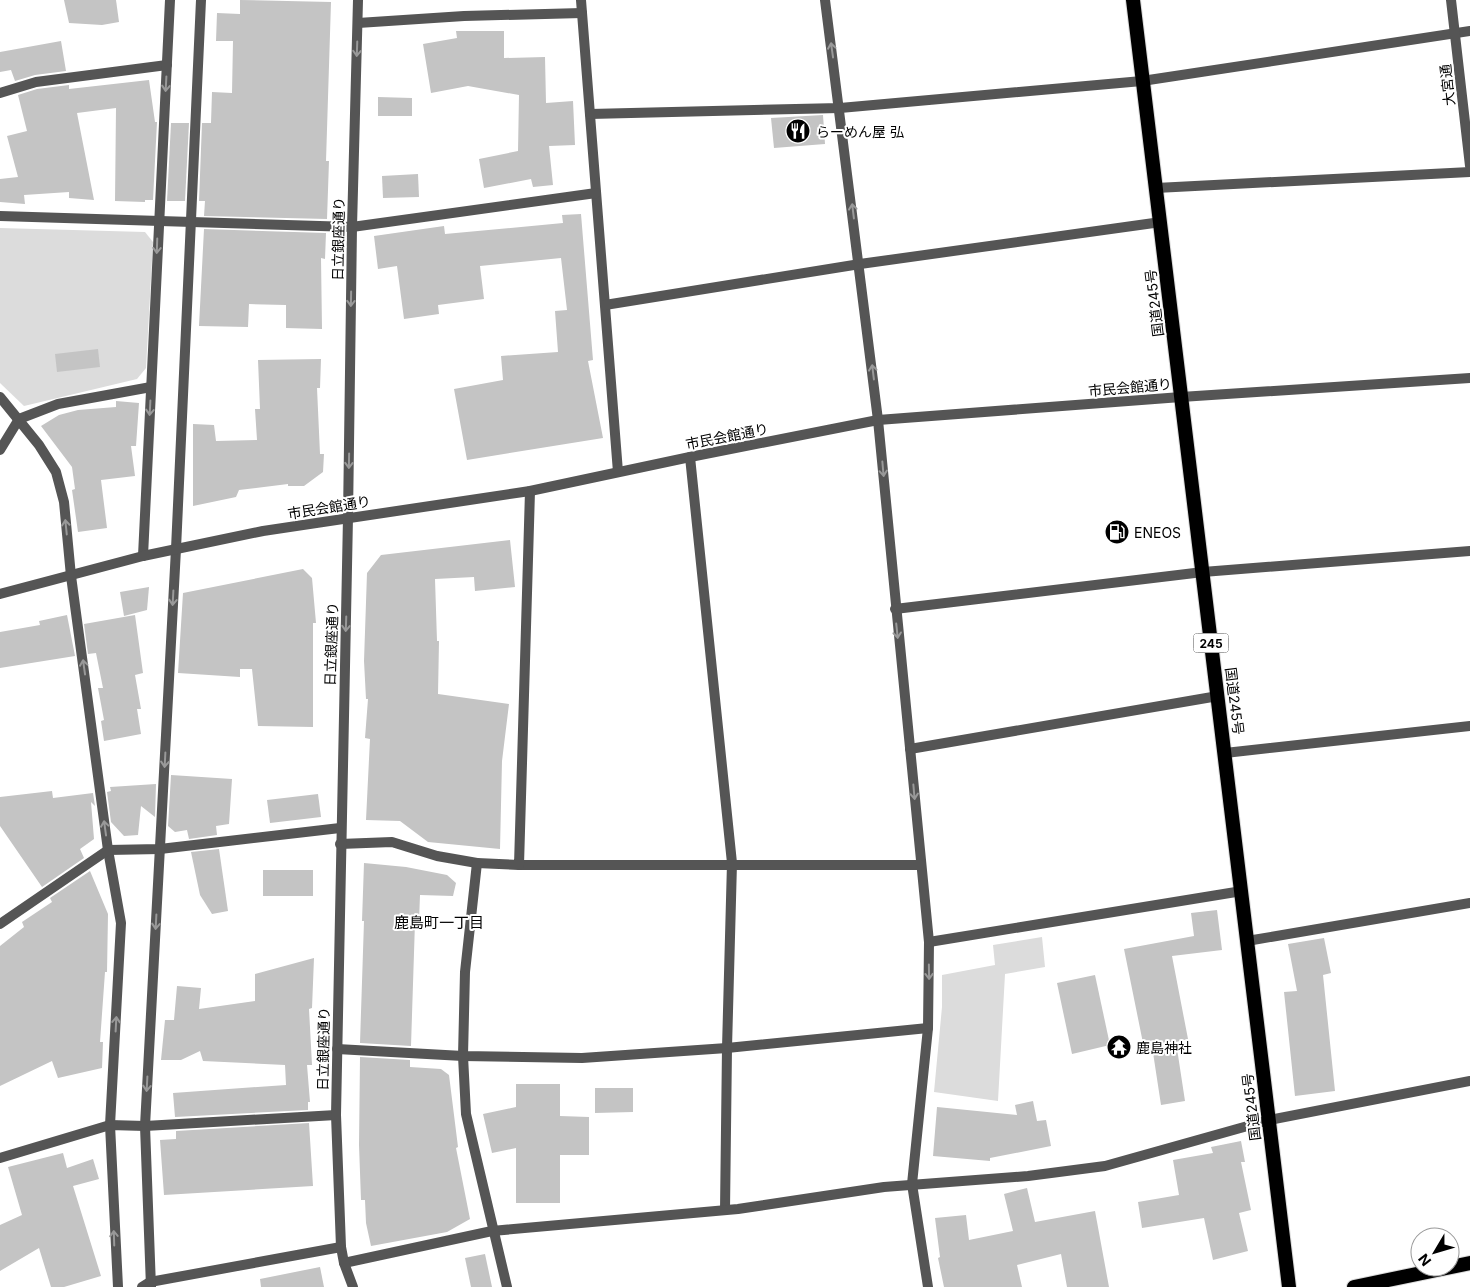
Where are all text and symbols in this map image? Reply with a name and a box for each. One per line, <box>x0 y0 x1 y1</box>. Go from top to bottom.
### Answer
one-way arrow <box>353 40 362 56</box>
one-way arrow <box>827 42 837 58</box>
street label: 大宮通 <box>1436 63 1458 107</box>
one-way arrow <box>161 75 170 91</box>
restaurant icon: らーめん屋 弘 <box>785 118 811 144</box>
place label: らーめん屋 弘 <box>816 123 904 140</box>
street label: 日立銀座通り <box>329 197 347 281</box>
one-way arrow <box>848 203 858 219</box>
one-way arrow <box>152 238 162 254</box>
street label: 国道245号 <box>1141 268 1167 338</box>
one-way arrow <box>346 290 356 306</box>
one-way arrow <box>868 364 878 380</box>
street label: 市民会館通り <box>1087 375 1173 399</box>
one-way arrow <box>145 400 154 416</box>
street label: 市民会館通り <box>684 420 770 452</box>
one-way arrow <box>344 452 354 469</box>
one-way arrow <box>878 461 888 477</box>
street label: 市民会館通り <box>286 492 372 522</box>
fuel station icon: ENEOS <box>1104 519 1130 545</box>
one-way arrow <box>62 520 71 536</box>
place label: ENEOS <box>1134 524 1181 541</box>
one-way arrow <box>169 589 178 605</box>
street label: 日立銀座通り <box>321 602 341 686</box>
one-way arrow <box>341 615 350 631</box>
one-way arrow <box>893 622 902 638</box>
road number: 245 <box>1194 634 1228 652</box>
one-way arrow <box>78 659 88 675</box>
street label: 国道245号 <box>1222 666 1248 736</box>
one-way arrow <box>160 752 169 768</box>
one-way arrow <box>909 784 919 800</box>
one-way arrow <box>100 820 110 836</box>
district label: 鹿島町一丁目 <box>394 913 484 932</box>
one-way arrow <box>152 914 161 930</box>
one-way arrow <box>924 963 934 979</box>
street label: 日立銀座通り <box>314 1007 332 1091</box>
one-way arrow <box>111 1016 120 1032</box>
temple icon: 鹿島神社 <box>1106 1034 1132 1060</box>
place label: 鹿島神社 <box>1136 1039 1192 1056</box>
street label: 国道245号 <box>1238 1072 1264 1142</box>
one-way arrow <box>143 1076 152 1092</box>
north arrow <box>1410 1227 1460 1277</box>
one-way arrow <box>109 1231 119 1247</box>
text: N <box>1414 1251 1434 1270</box>

